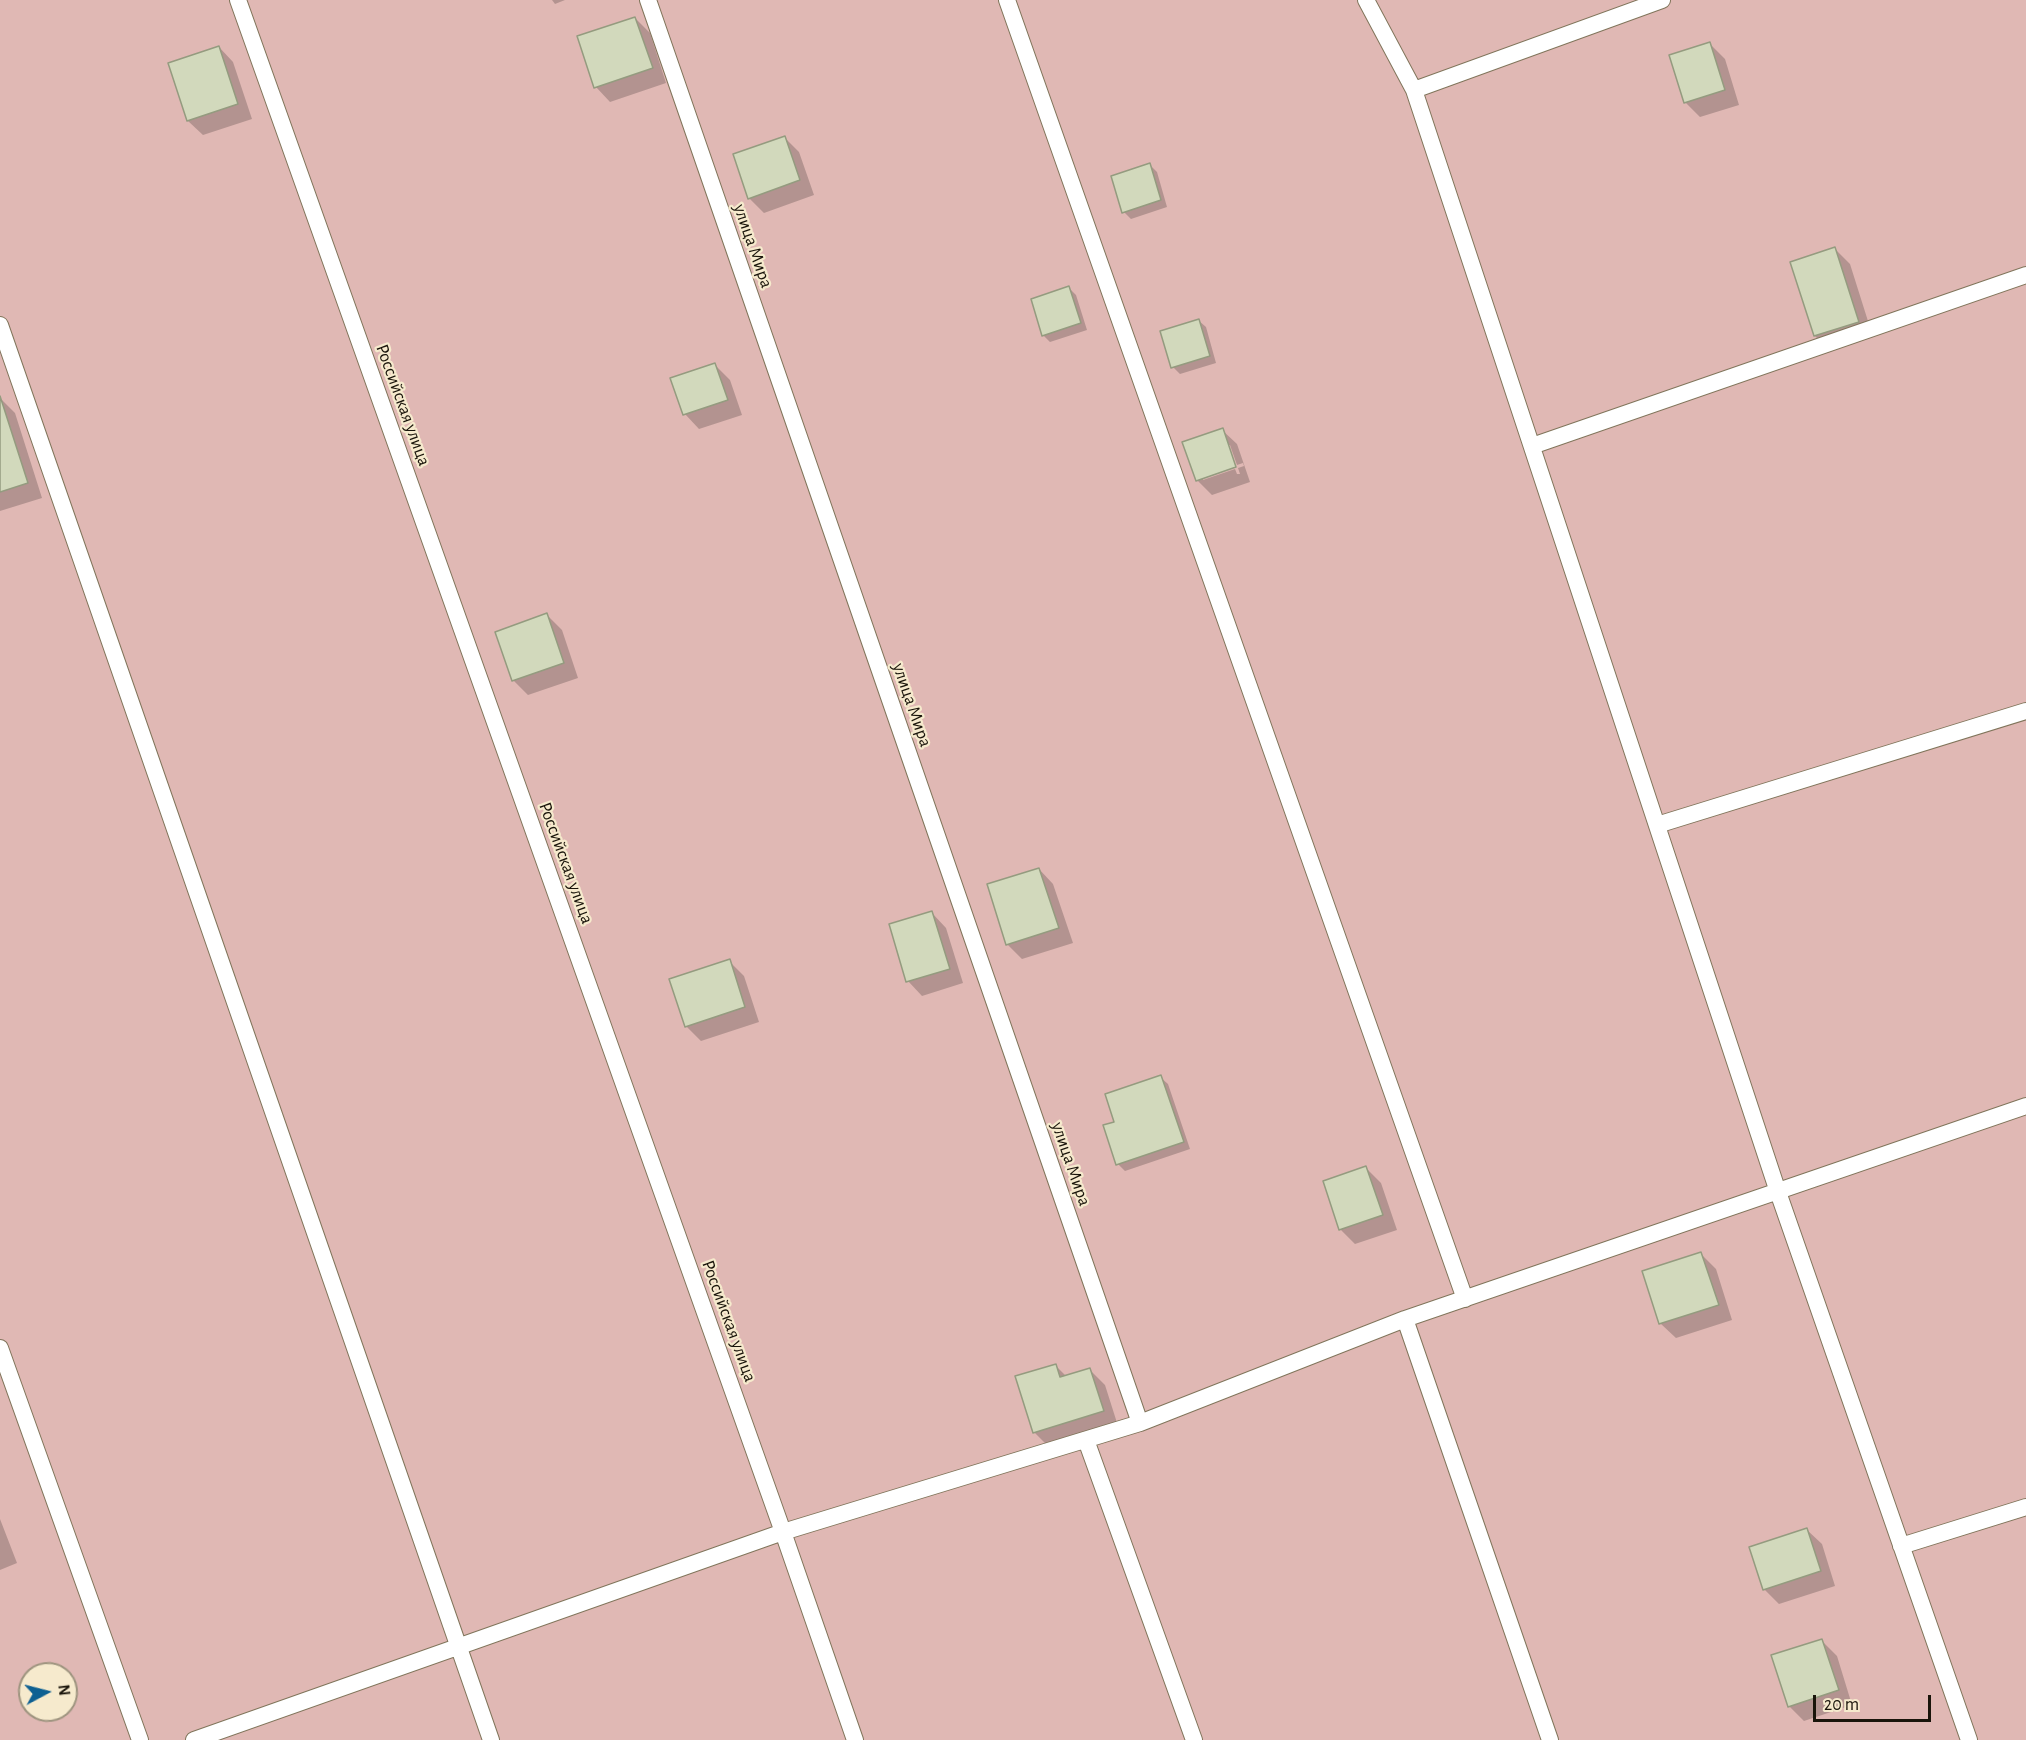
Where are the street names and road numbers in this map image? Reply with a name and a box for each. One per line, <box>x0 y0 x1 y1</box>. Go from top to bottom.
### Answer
street label: улица Мира <box>729 201 777 291</box>
street label: Российская улица <box>371 341 435 469</box>
street label: улица Мира <box>888 660 936 750</box>
street label: Российская улица <box>534 799 598 927</box>
street label: улица Мира <box>1047 1119 1095 1209</box>
street label: Российская улица <box>697 1257 761 1385</box>

